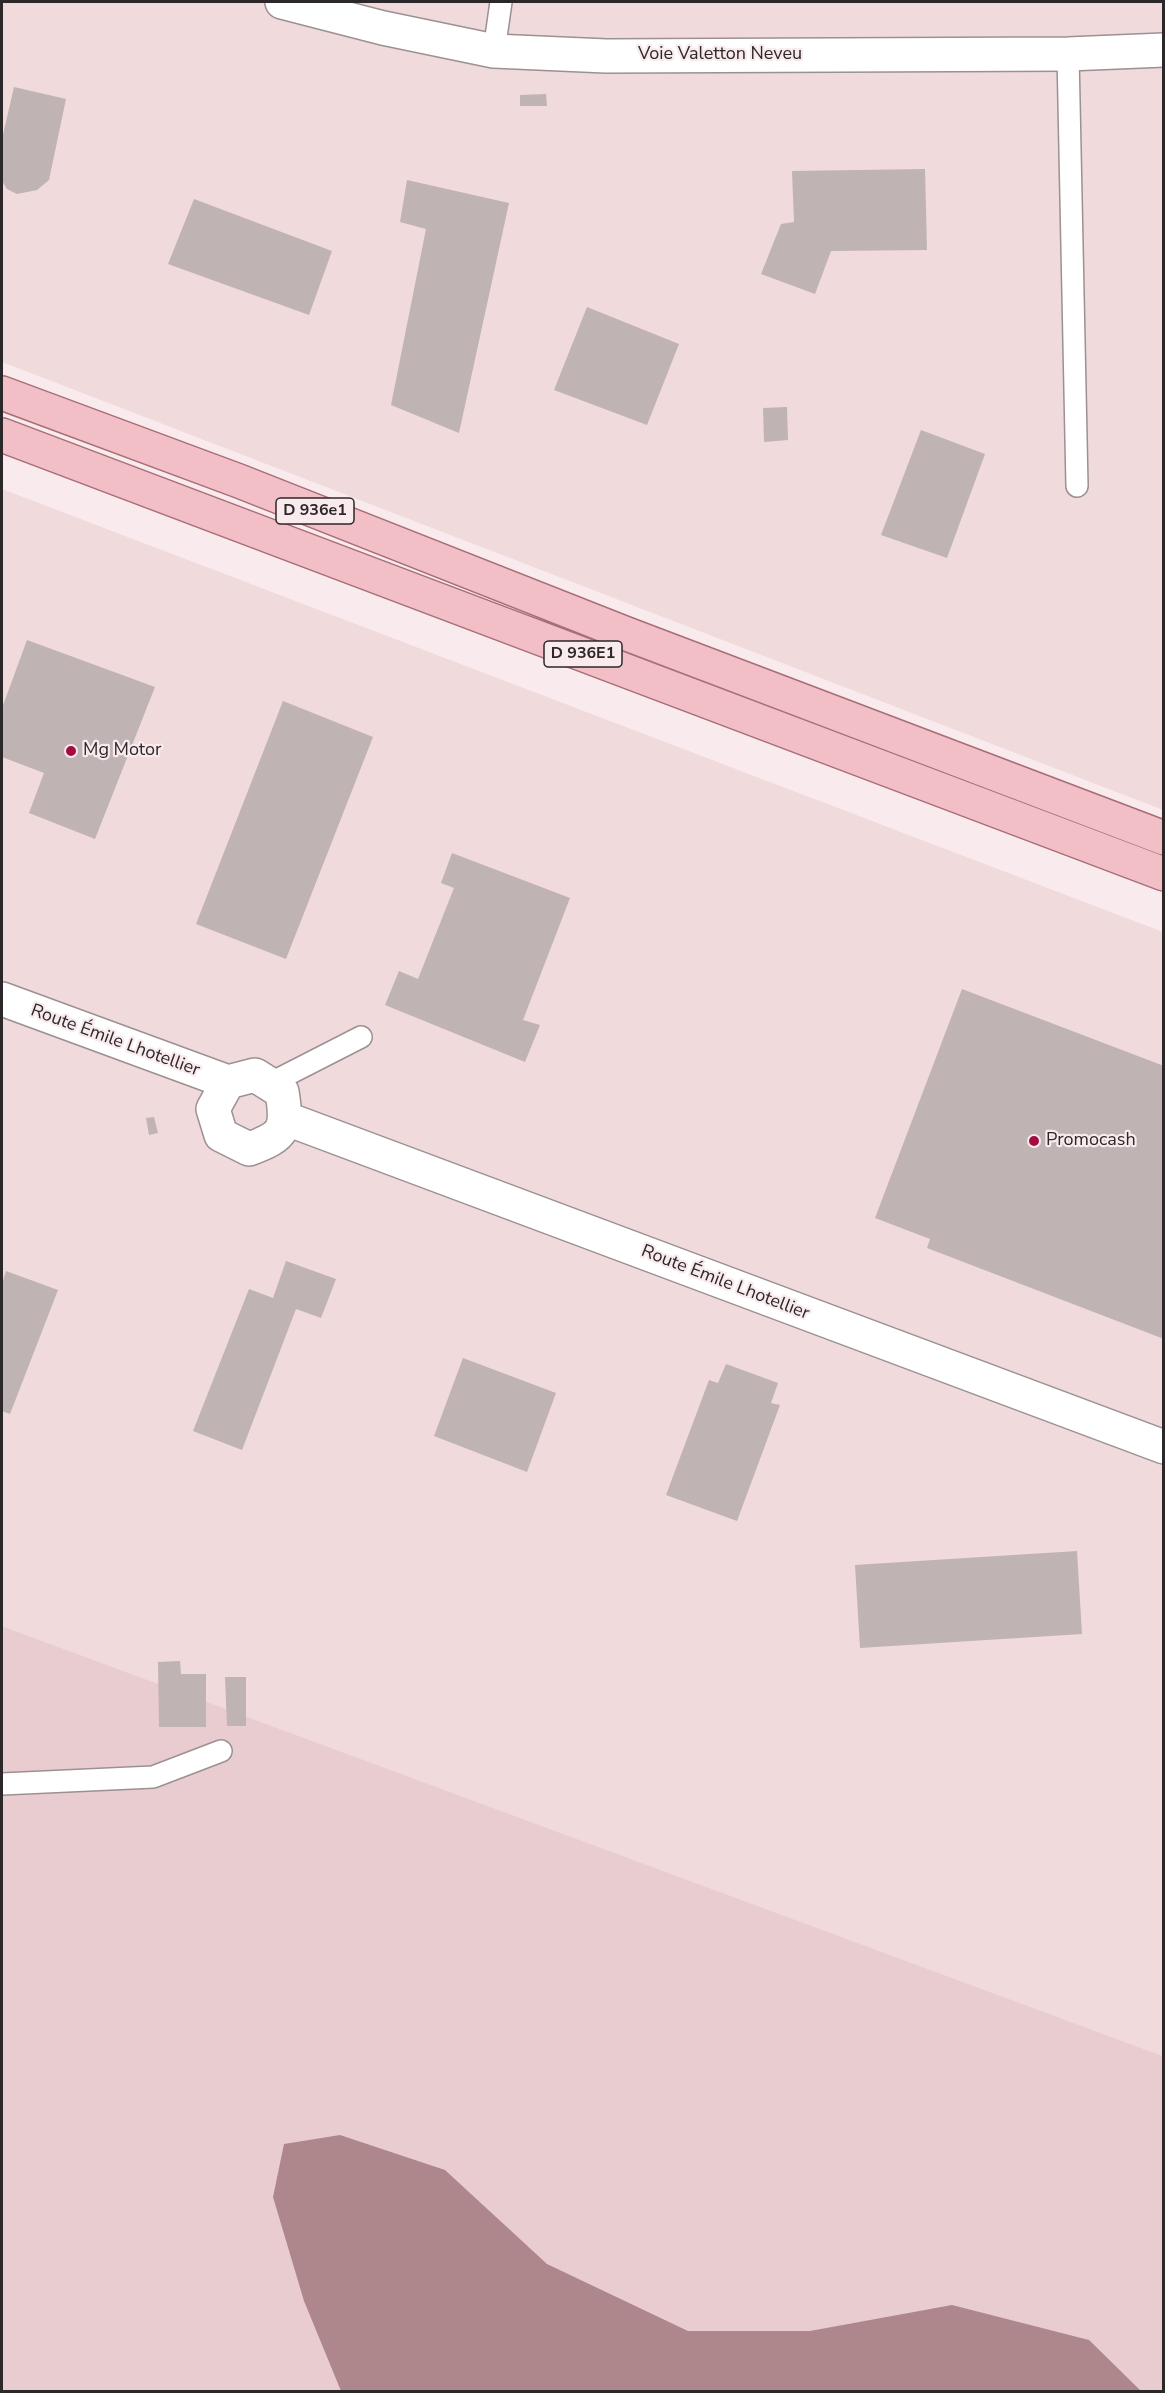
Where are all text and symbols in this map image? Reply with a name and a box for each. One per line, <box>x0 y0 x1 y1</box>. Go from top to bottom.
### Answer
street label: Voie Valetton Neveu <box>638 44 802 66</box>
road number: D 936e1 <box>276 498 354 524</box>
road number: D 936E1 <box>544 641 622 667</box>
place label: Mg Motor <box>83 740 162 762</box>
marker: Mg Motor <box>64 744 78 758</box>
street label: Route Émile Lhotellier <box>27 1000 203 1082</box>
place label: Promocash <box>1046 1130 1136 1152</box>
marker: Promocash <box>1027 1134 1041 1148</box>
street label: Route Émile Lhotellier <box>638 1241 812 1325</box>

